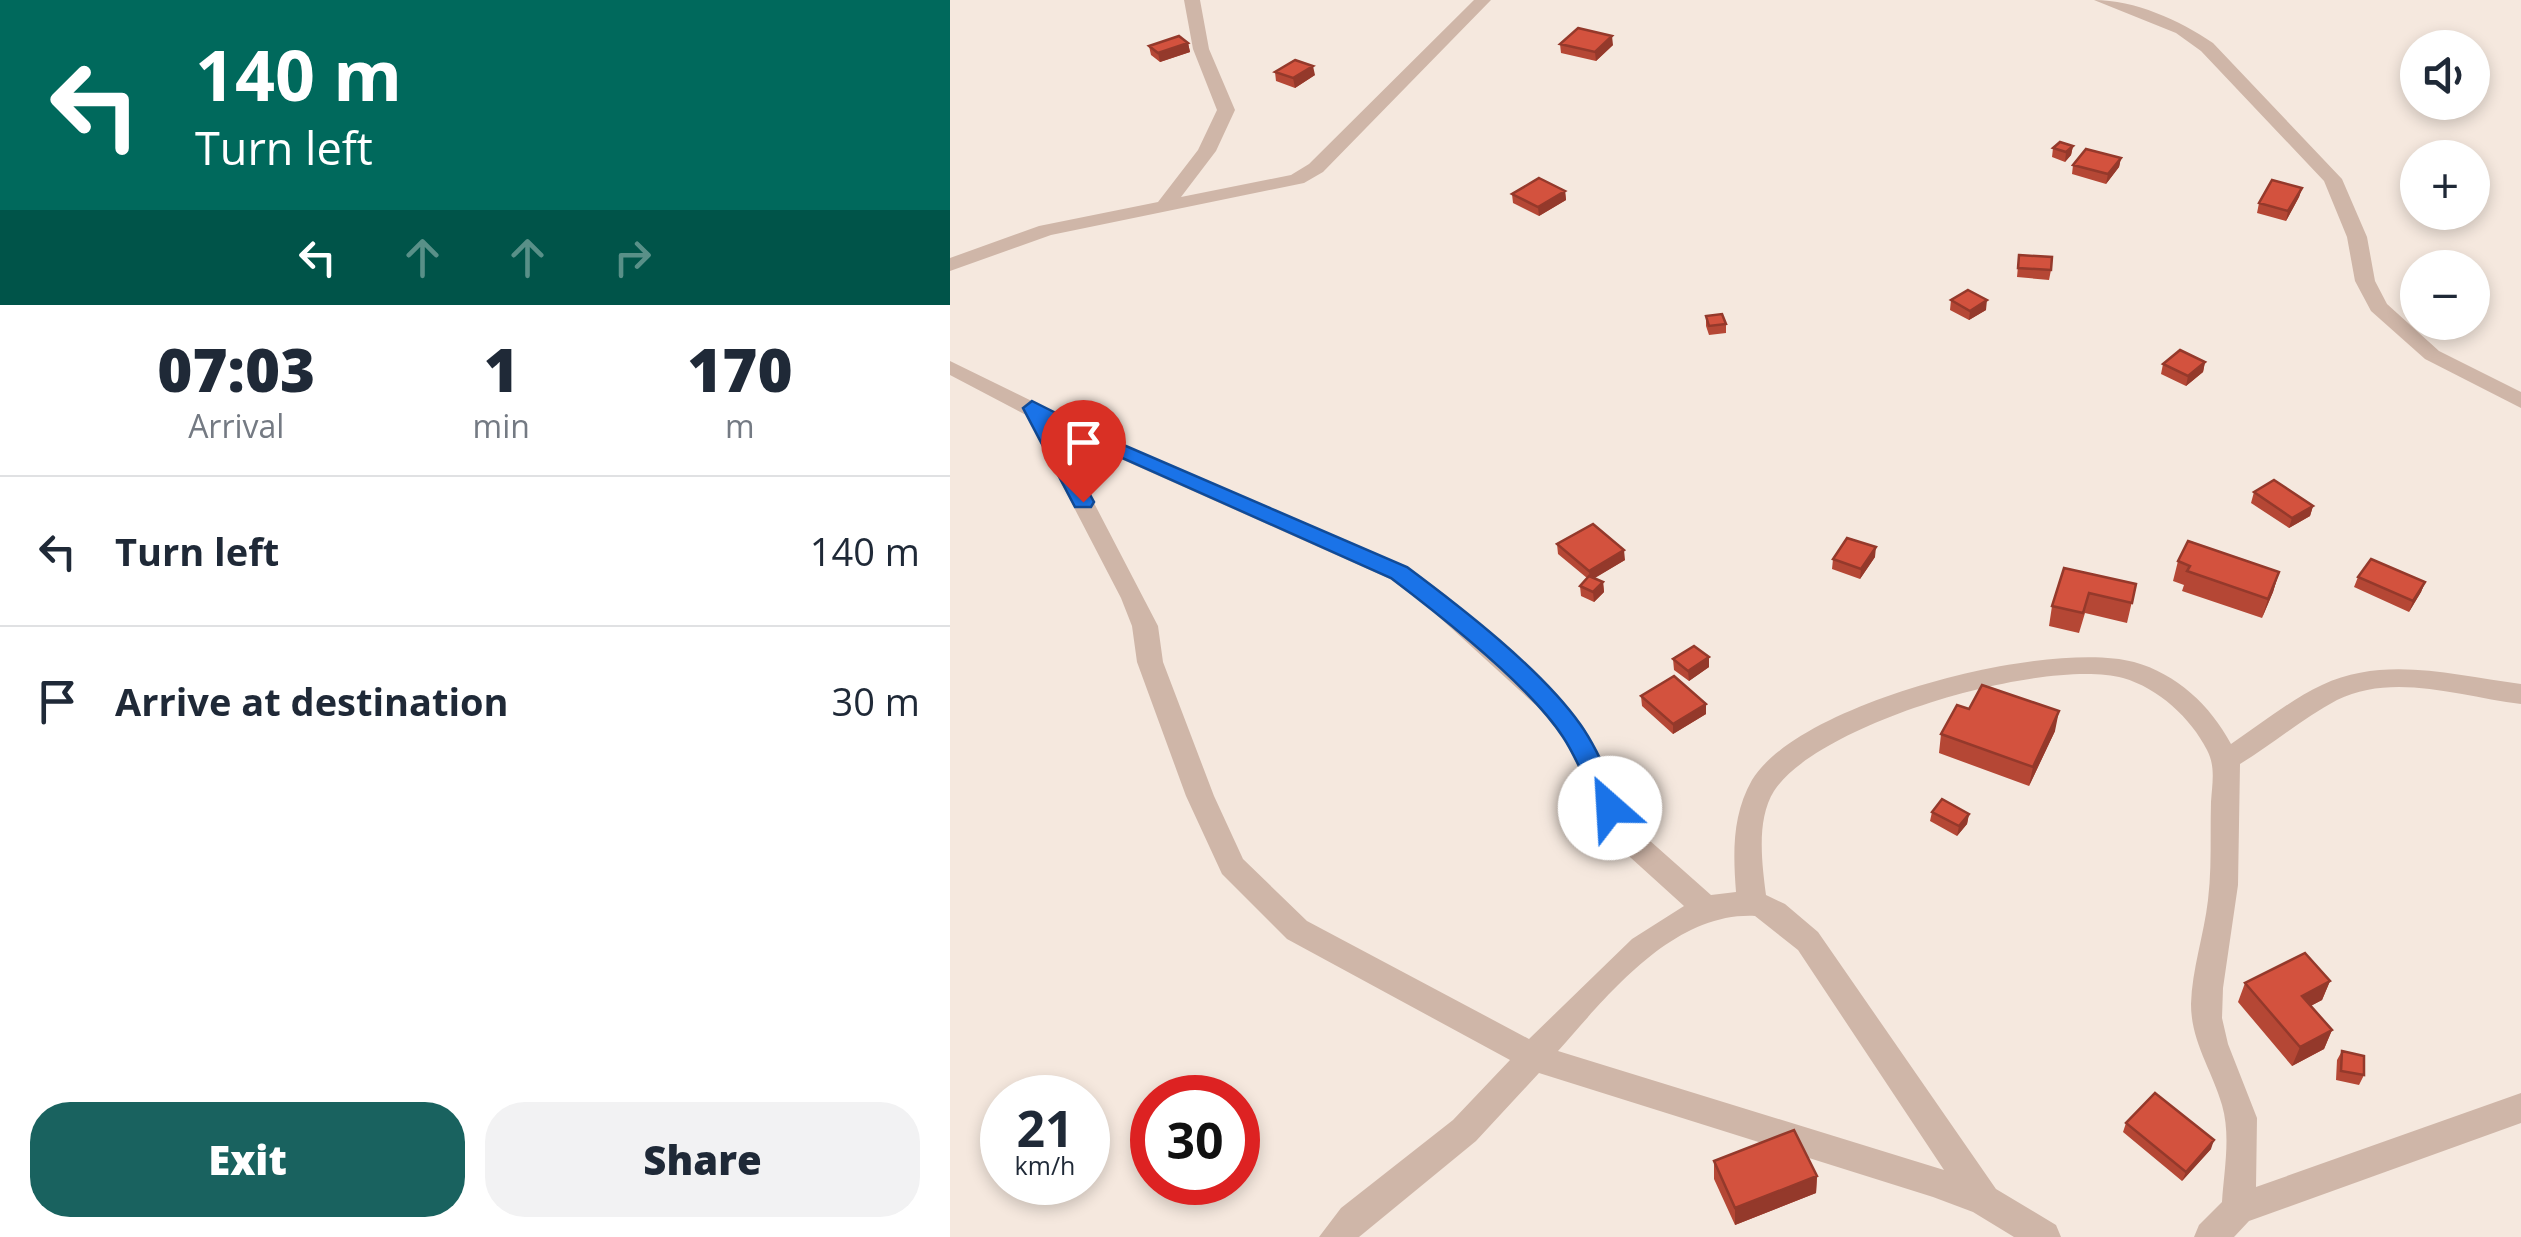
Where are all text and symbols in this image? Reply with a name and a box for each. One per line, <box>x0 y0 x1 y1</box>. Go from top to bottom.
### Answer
text: 140 m <box>195 26 402 122</box>
map controls <box>2400 30 2490 340</box>
button: sound <box>2400 30 2490 120</box>
icon: left <box>30 40 160 170</box>
text: Turn left <box>195 117 373 178</box>
button: + <box>2400 140 2490 230</box>
icon: left <box>290 230 345 285</box>
icon: ahead <box>395 230 450 285</box>
icon: ahead <box>500 230 555 285</box>
icon: right <box>605 230 660 285</box>
button: − <box>2400 250 2490 340</box>
text: 07:03 <box>157 328 315 410</box>
text: 1 <box>484 328 519 410</box>
text: 170 <box>687 328 793 410</box>
pin <box>1041 400 1126 503</box>
text: Arrival <box>188 404 284 447</box>
text: min <box>473 404 530 447</box>
text: m <box>725 404 755 447</box>
icon: arrive <box>1056 415 1111 470</box>
icon: left <box>30 524 85 579</box>
text: Turn left <box>115 525 279 577</box>
text: 140 m <box>810 525 920 577</box>
icon: arrive <box>30 674 85 729</box>
text: Arrive at destination <box>115 675 509 727</box>
text: 30 m <box>831 675 920 727</box>
position arrow <box>1558 756 1662 860</box>
speed limit sign: 30 <box>1130 1075 1260 1205</box>
text: 21 <box>1016 1094 1074 1162</box>
button: Exit <box>30 1102 465 1217</box>
button: Share <box>485 1102 920 1217</box>
text: km/h <box>1015 1148 1075 1182</box>

